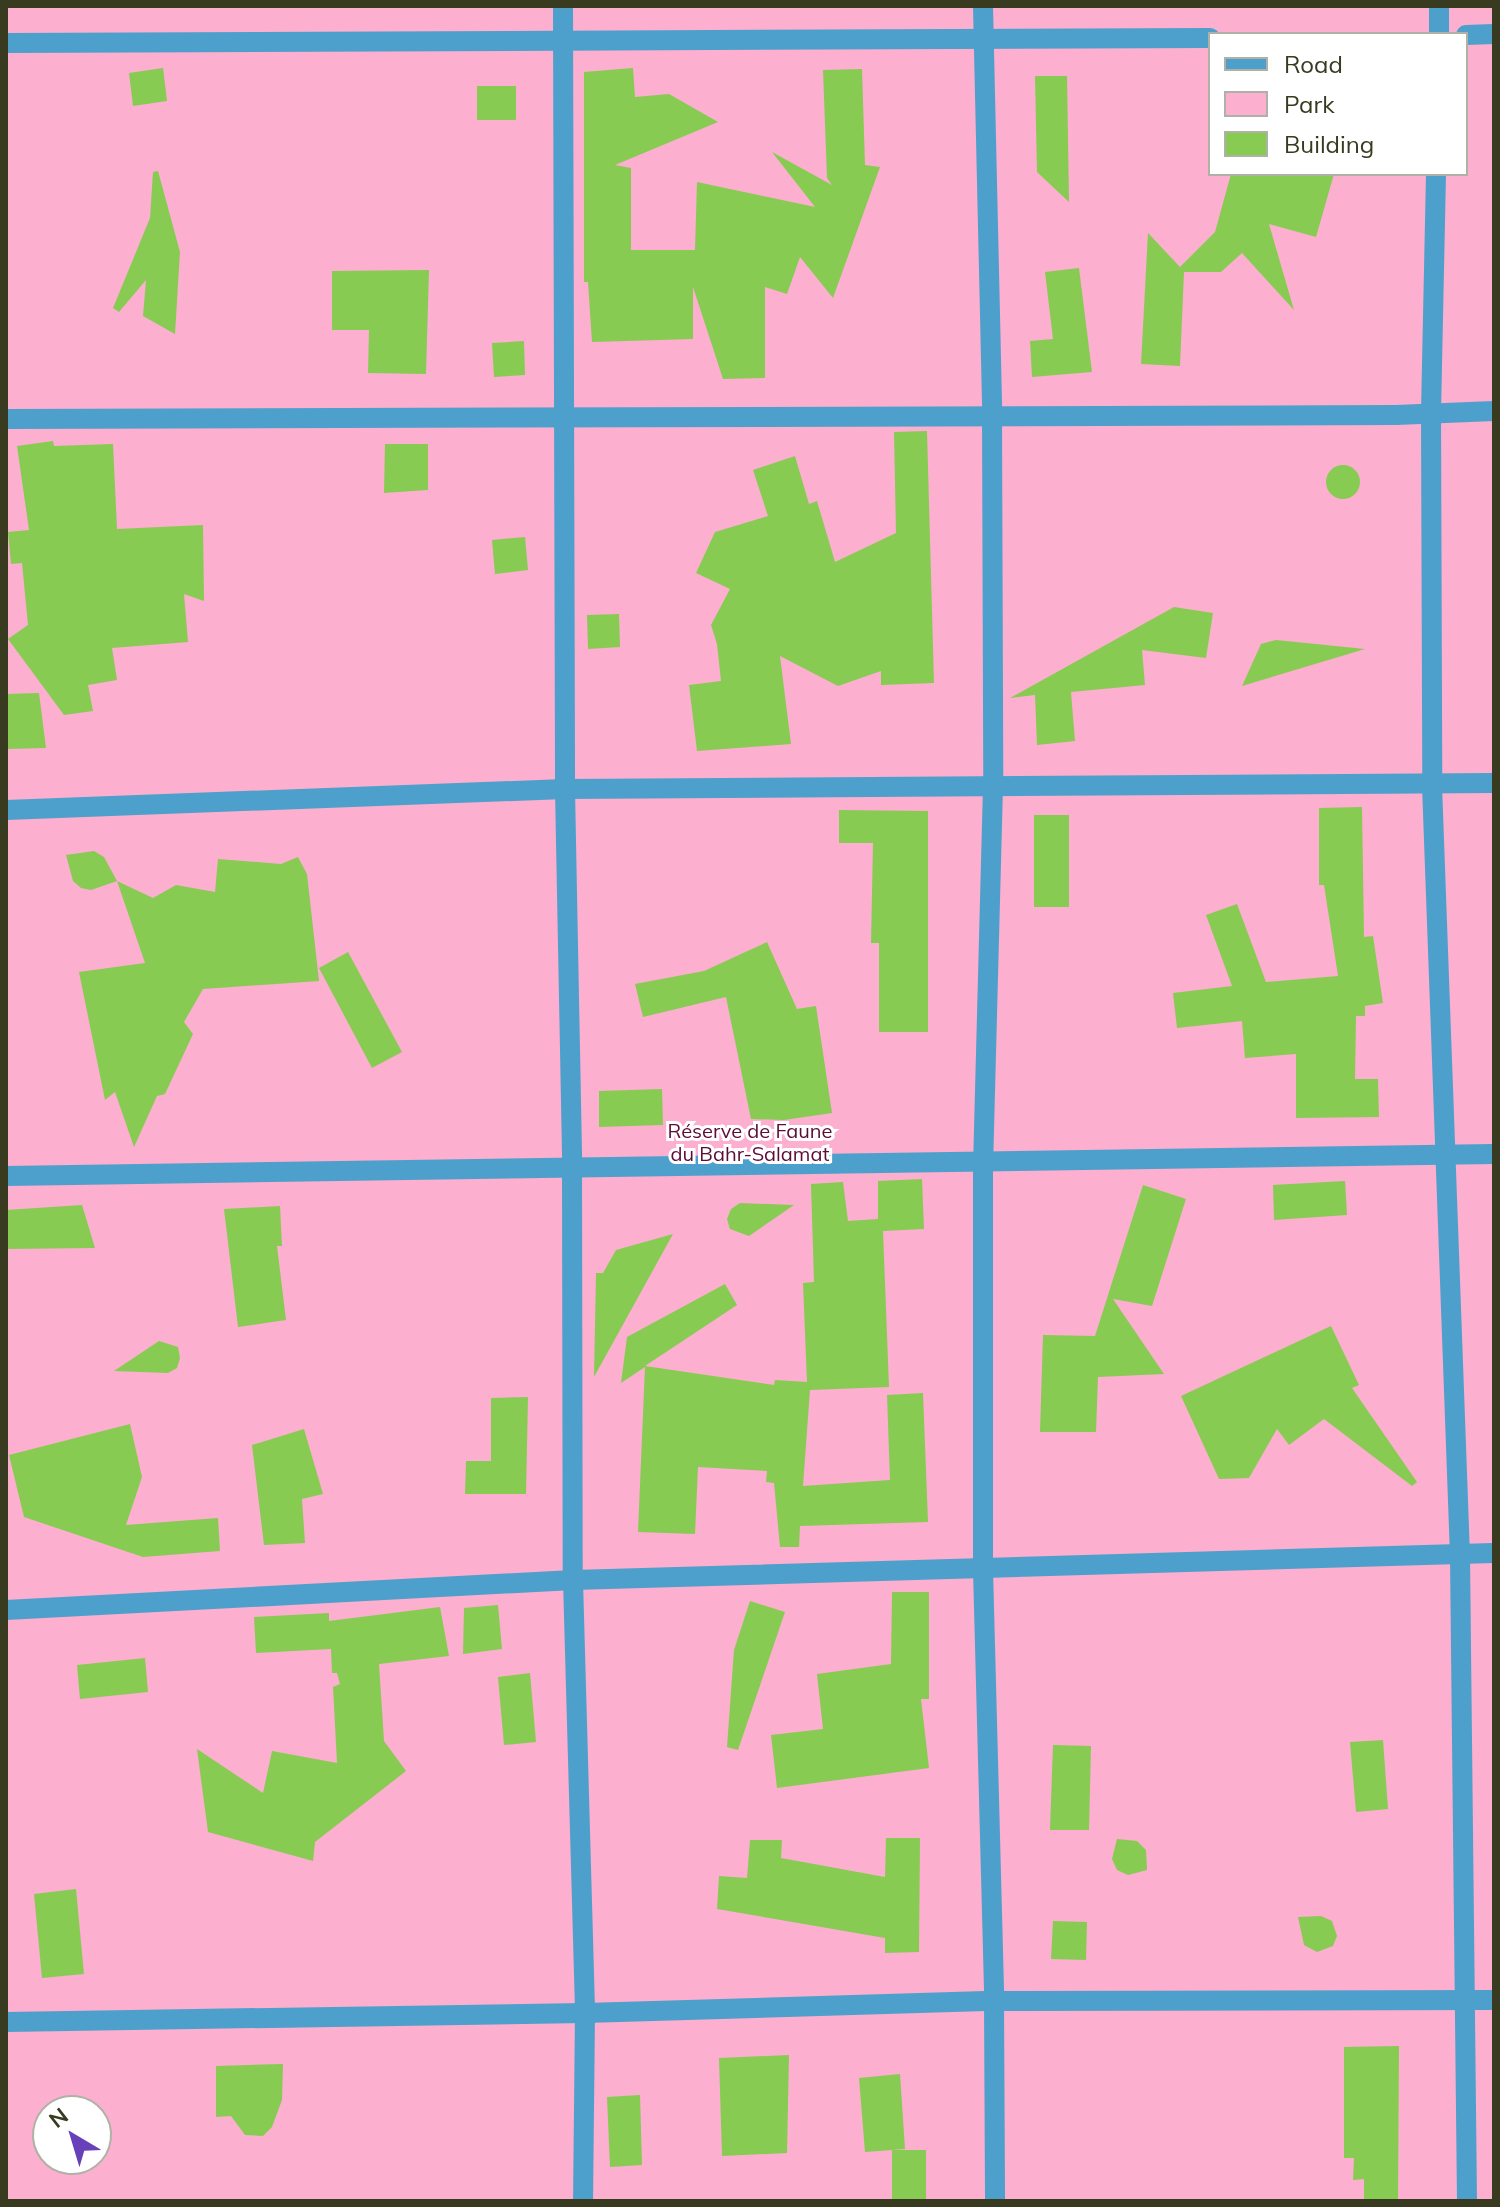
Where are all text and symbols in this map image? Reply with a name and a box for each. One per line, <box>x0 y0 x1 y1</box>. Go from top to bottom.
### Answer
legend <box>1208 32 1468 176</box>
text: Road <box>1284 49 1343 79</box>
text: Park <box>1284 89 1335 119</box>
text: Building <box>1284 129 1374 159</box>
park label: Réserve de Faune du Bahr-Salamat <box>668 1119 832 1166</box>
north arrow <box>32 2095 112 2175</box>
text: N <box>43 2102 74 2134</box>

